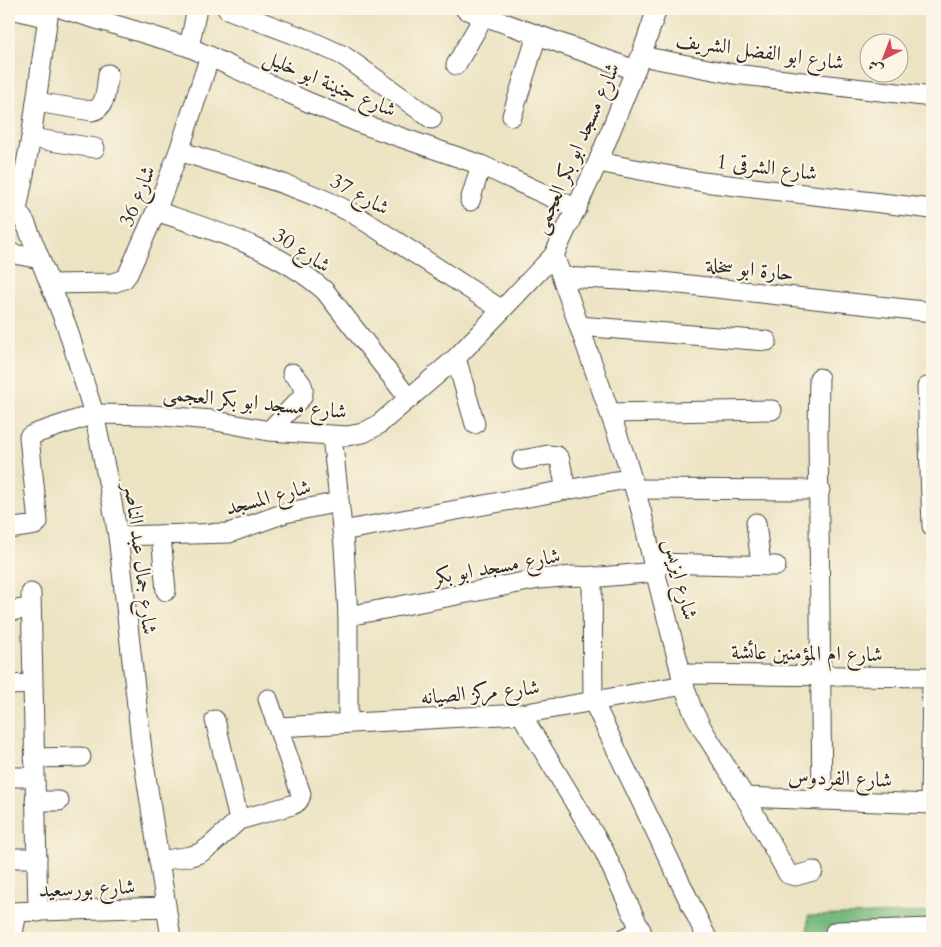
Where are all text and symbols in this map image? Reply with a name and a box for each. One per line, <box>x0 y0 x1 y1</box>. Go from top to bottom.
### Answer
street label: شارع ابو الفضل الشريف <box>674 25 846 81</box>
north arrow <box>858 32 908 82</box>
street label: شارع جنينة ابو خليل <box>258 42 401 127</box>
text: ش <box>864 56 887 79</box>
street label: شارع مسجد ابو بكر العجمى <box>526 58 630 240</box>
street label: شارع الشرقى 1 <box>715 147 819 191</box>
street label: شارع 36 <box>112 161 166 232</box>
street label: شارع 37 <box>323 166 395 225</box>
street label: شارع 30 <box>266 221 336 282</box>
street label: حارة ابو سخلة <box>704 250 795 289</box>
street label: شارع مسجد ابو بكر العجمى <box>161 378 348 430</box>
street label: شارع المسجد <box>222 472 315 526</box>
street label: شارع جمال عبد الناصر <box>114 480 164 637</box>
street label: شارع ايزيس <box>653 535 705 624</box>
street label: شارع مسجد ابو بكر <box>429 541 563 595</box>
street label: شارع ام المؤمنين عائشة <box>731 638 883 672</box>
street label: شارع مركز الصيانه <box>419 673 541 715</box>
street label: شارع الفردوس <box>787 762 893 798</box>
street label: شارع بورسعيد <box>38 872 136 908</box>

